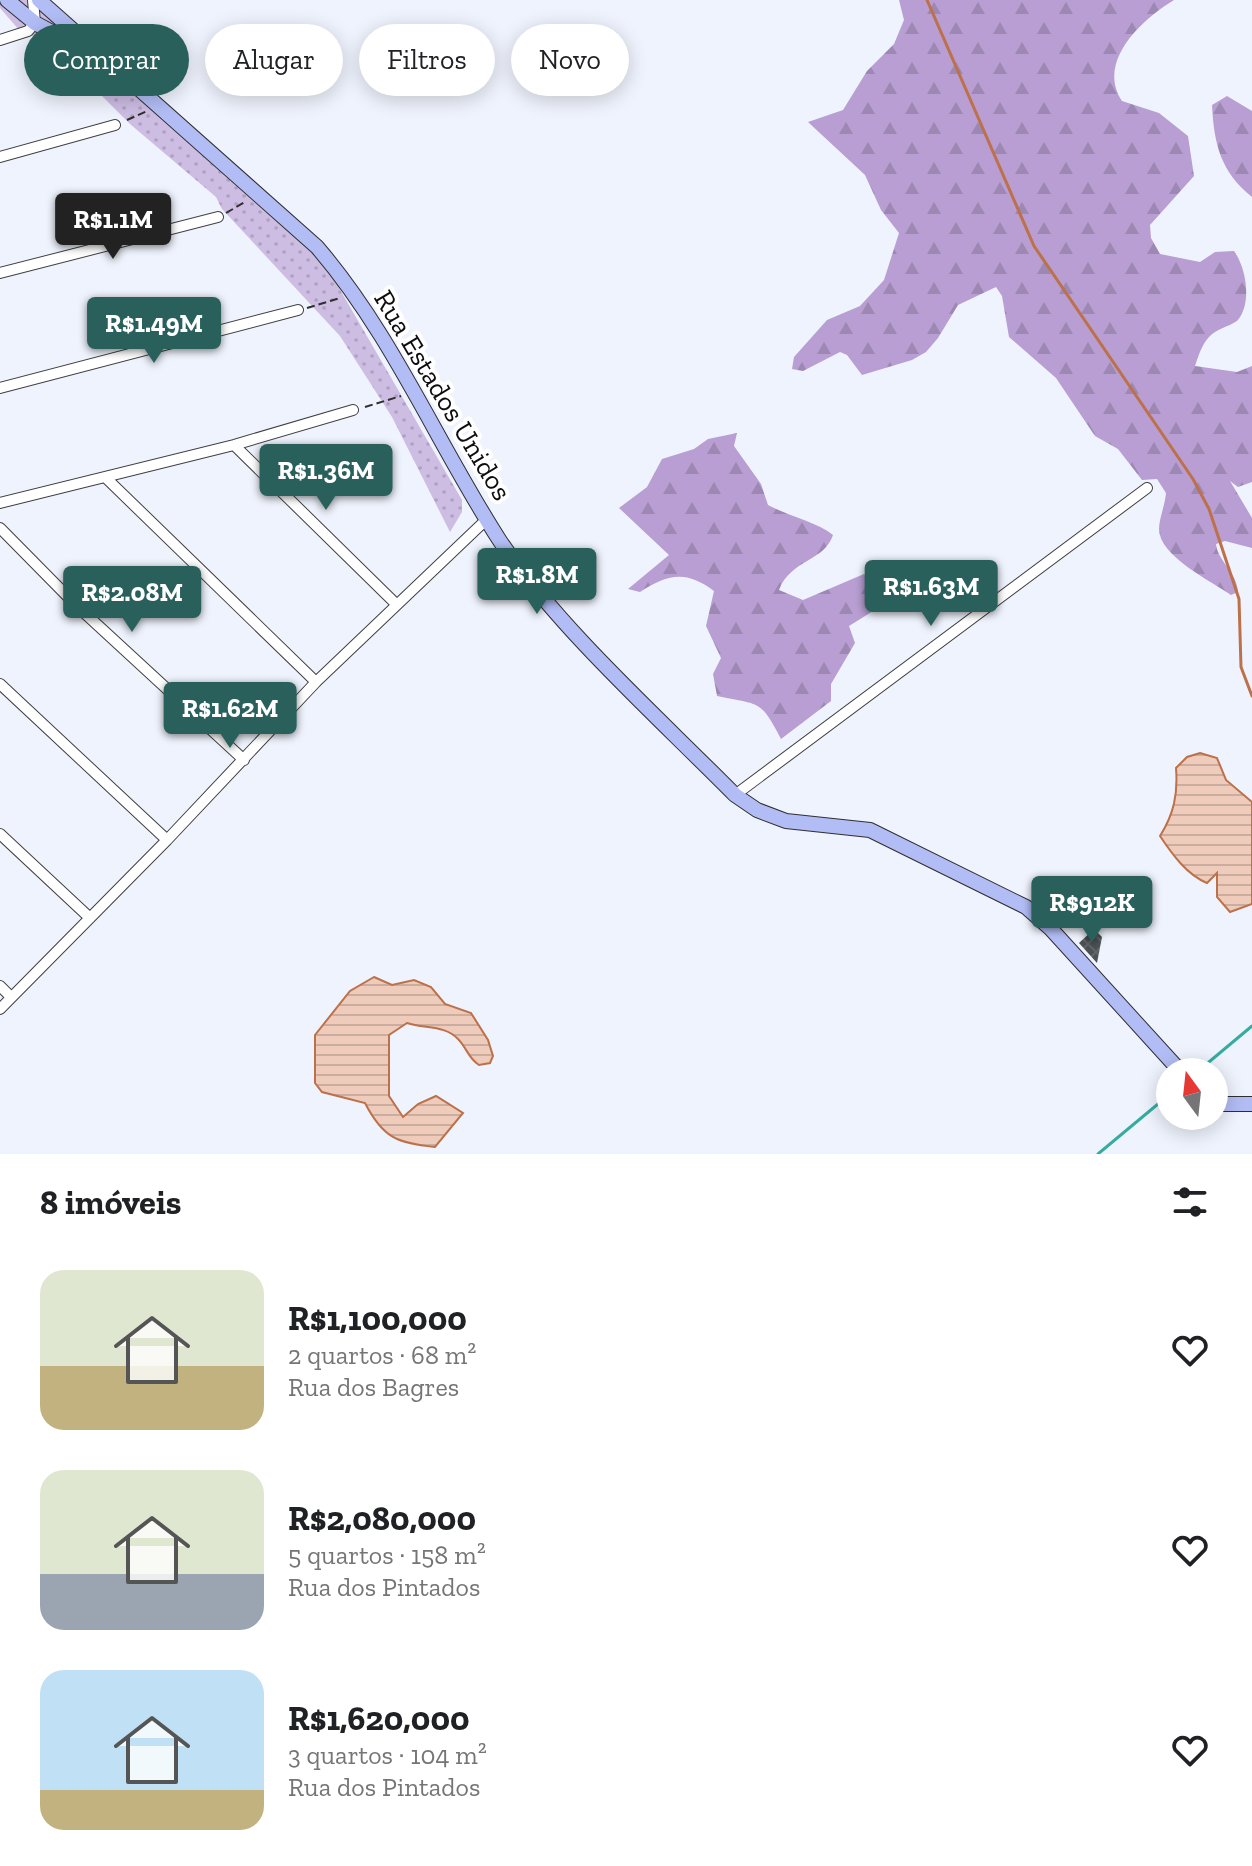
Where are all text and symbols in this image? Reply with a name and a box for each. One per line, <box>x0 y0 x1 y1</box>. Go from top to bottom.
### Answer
chip: Comprar <box>24 24 189 96</box>
chip: Alugar <box>205 24 343 96</box>
chip: Filtros <box>359 24 495 96</box>
chip: Novo <box>511 24 629 96</box>
pin: R$1.1M <box>48 193 178 261</box>
text: R$1.1M <box>73 203 153 235</box>
street label: Rua Estados Unidos <box>367 284 519 506</box>
pin: R$1.49M <box>80 297 228 365</box>
text: R$1.49M <box>105 307 203 339</box>
pin: R$1.36M <box>252 444 400 512</box>
text: R$1.36M <box>278 454 374 486</box>
pin: R$1.8M <box>472 548 602 616</box>
text: R$1.8M <box>495 558 579 590</box>
pin: R$1.63M <box>857 560 1005 628</box>
pin: R$2.08M <box>58 566 206 634</box>
text: R$1.63M <box>883 570 979 602</box>
text: R$2.08M <box>81 576 183 608</box>
pin: R$1.62M <box>156 682 304 750</box>
text: R$1.62M <box>182 692 278 724</box>
pin: R$912K <box>1027 876 1157 944</box>
text: R$912K <box>1049 886 1135 918</box>
north arrow <box>1156 1058 1228 1130</box>
map controls <box>1156 1058 1228 1130</box>
icon: filters <box>1168 1180 1212 1224</box>
text: 8 imóveis <box>40 1182 181 1223</box>
text: R$1,100,000 <box>288 1298 467 1339</box>
icon: home <box>104 1302 200 1398</box>
icon: heart <box>1168 1328 1212 1372</box>
text: 2 quartos · 68 m² <box>288 1339 476 1371</box>
text: Rua dos Bagres <box>288 1371 459 1403</box>
text: R$2,080,000 <box>288 1498 476 1539</box>
icon: home <box>104 1502 200 1598</box>
icon: heart <box>1168 1528 1212 1572</box>
text: 5 quartos · 158 m² <box>288 1539 486 1571</box>
text: Rua dos Pintados <box>288 1571 480 1603</box>
text: R$1,620,000 <box>288 1698 470 1739</box>
icon: home <box>104 1702 200 1798</box>
icon: heart <box>1168 1728 1212 1772</box>
text: 3 quartos · 104 m² <box>288 1739 487 1771</box>
text: Rua dos Pintados <box>288 1771 480 1803</box>

